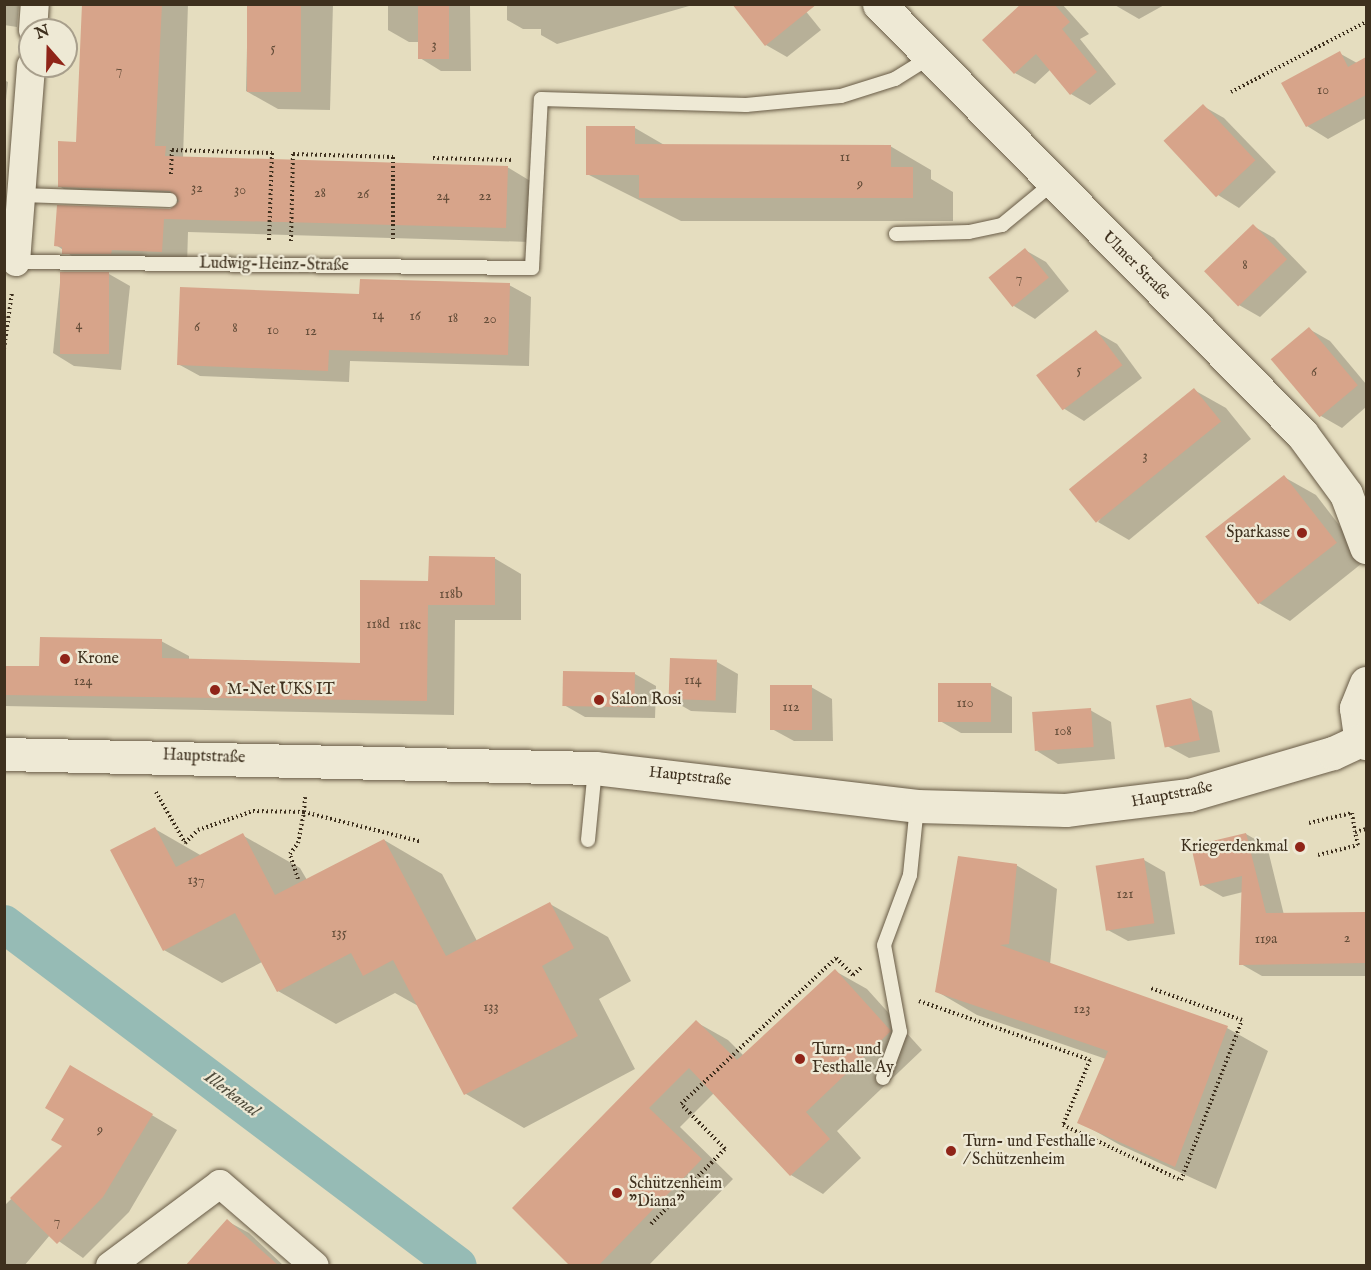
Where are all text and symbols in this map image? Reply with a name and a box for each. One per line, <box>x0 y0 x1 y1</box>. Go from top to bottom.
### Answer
north arrow <box>18 18 78 78</box>
text: N <box>33 21 52 45</box>
house number: 3 <box>431 37 437 53</box>
house number: 5 <box>270 40 276 56</box>
house number: 7 <box>116 62 122 78</box>
house number: 10 <box>1317 82 1329 98</box>
house number: 11 <box>840 149 850 165</box>
house number: 9 <box>857 176 863 192</box>
house number: 32 <box>191 180 203 196</box>
house number: 30 <box>234 182 246 198</box>
house number: 28 <box>314 185 326 201</box>
house number: 26 <box>357 186 369 202</box>
house number: 24 <box>436 188 450 204</box>
house number: 22 <box>478 188 492 204</box>
street label: Ulmer Straße <box>1098 228 1174 304</box>
street label: Ludwig-Heinz-Straße <box>199 254 349 276</box>
house number: 8 <box>1242 257 1248 273</box>
house number: 7 <box>1016 270 1022 286</box>
house number: 14 <box>372 307 384 323</box>
house number: 16 <box>409 308 421 324</box>
house number: 18 <box>448 310 458 326</box>
house number: 20 <box>483 311 497 327</box>
house number: 4 <box>76 317 82 333</box>
house number: 6 <box>194 319 200 335</box>
house number: 8 <box>232 320 238 336</box>
house number: 10 <box>267 322 279 338</box>
house number: 12 <box>305 323 317 339</box>
house number: 5 <box>1076 362 1082 378</box>
house number: 6 <box>1311 364 1317 380</box>
house number: 3 <box>1142 448 1148 464</box>
place label: Sparkasse <box>1226 523 1290 543</box>
marker: Sparkasse <box>1295 526 1309 540</box>
house number: 118b <box>439 586 463 602</box>
house number: 118d <box>366 616 390 632</box>
house number: 118c <box>399 617 421 633</box>
place label: Krone <box>77 649 119 669</box>
marker: Krone <box>58 652 72 666</box>
house number: 114 <box>684 672 702 688</box>
house number: 124 <box>74 673 92 689</box>
place label: M-Net UKS IT <box>227 680 335 700</box>
marker: M-Net UKS IT <box>208 683 222 697</box>
place label: Salon Rosi <box>611 690 682 710</box>
marker: Salon Rosi <box>592 693 606 707</box>
house number: 110 <box>956 695 974 711</box>
house number: 112 <box>782 699 800 715</box>
house number: 108 <box>1054 723 1072 739</box>
street label: Hauptstraße <box>162 746 246 768</box>
street label: Hauptstraße <box>648 763 732 791</box>
street label: Hauptstraße <box>1130 778 1214 812</box>
place label: Kriegerdenkmal <box>1180 837 1288 857</box>
marker: Kriegerdenkmal <box>1293 840 1307 854</box>
house number: 137 <box>188 872 204 888</box>
house number: 121 <box>1116 886 1134 902</box>
house number: 135 <box>331 925 347 941</box>
house number: 2 <box>1344 930 1350 946</box>
house number: 119a <box>1255 931 1277 947</box>
house number: 133 <box>483 999 499 1015</box>
house number: 123 <box>1073 1001 1091 1017</box>
place label: Turn- und Festhalle Ay <box>812 1040 894 1078</box>
marker: Turn- und Festhalle Ay <box>793 1052 807 1066</box>
water label: Illerkanal <box>199 1067 263 1123</box>
house number: 9 <box>97 1122 103 1138</box>
place label: Turn- und Festhalle / Schützenheim <box>963 1132 1096 1170</box>
marker: Turn- und Festhalle / Schützenheim <box>944 1144 958 1158</box>
place label: Schützenheim "Diana" <box>629 1174 722 1212</box>
marker: Schützenheim "Diana" <box>610 1186 624 1200</box>
house number: 7 <box>54 1213 60 1229</box>

